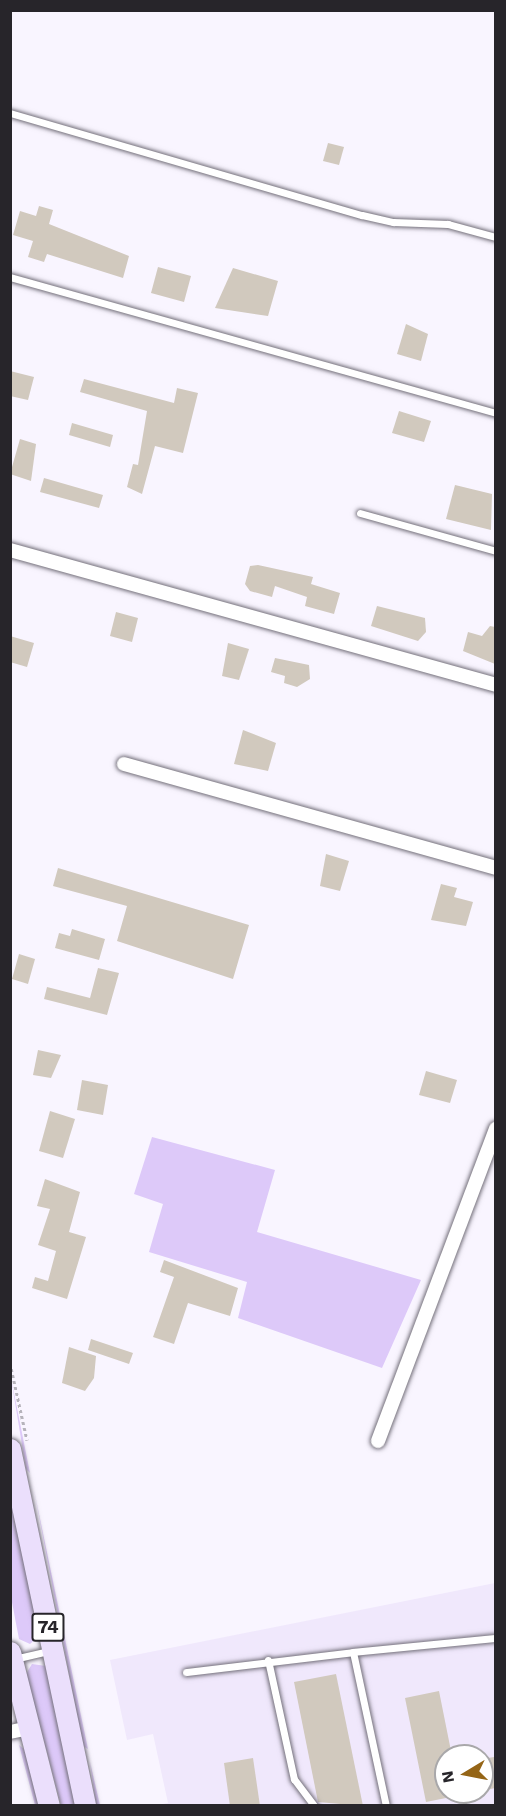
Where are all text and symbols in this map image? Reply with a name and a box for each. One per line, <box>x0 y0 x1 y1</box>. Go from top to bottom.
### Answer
road number: 74 <box>30 1612 66 1642</box>
north arrow <box>434 1744 494 1804</box>
text: N <box>437 1769 458 1784</box>

